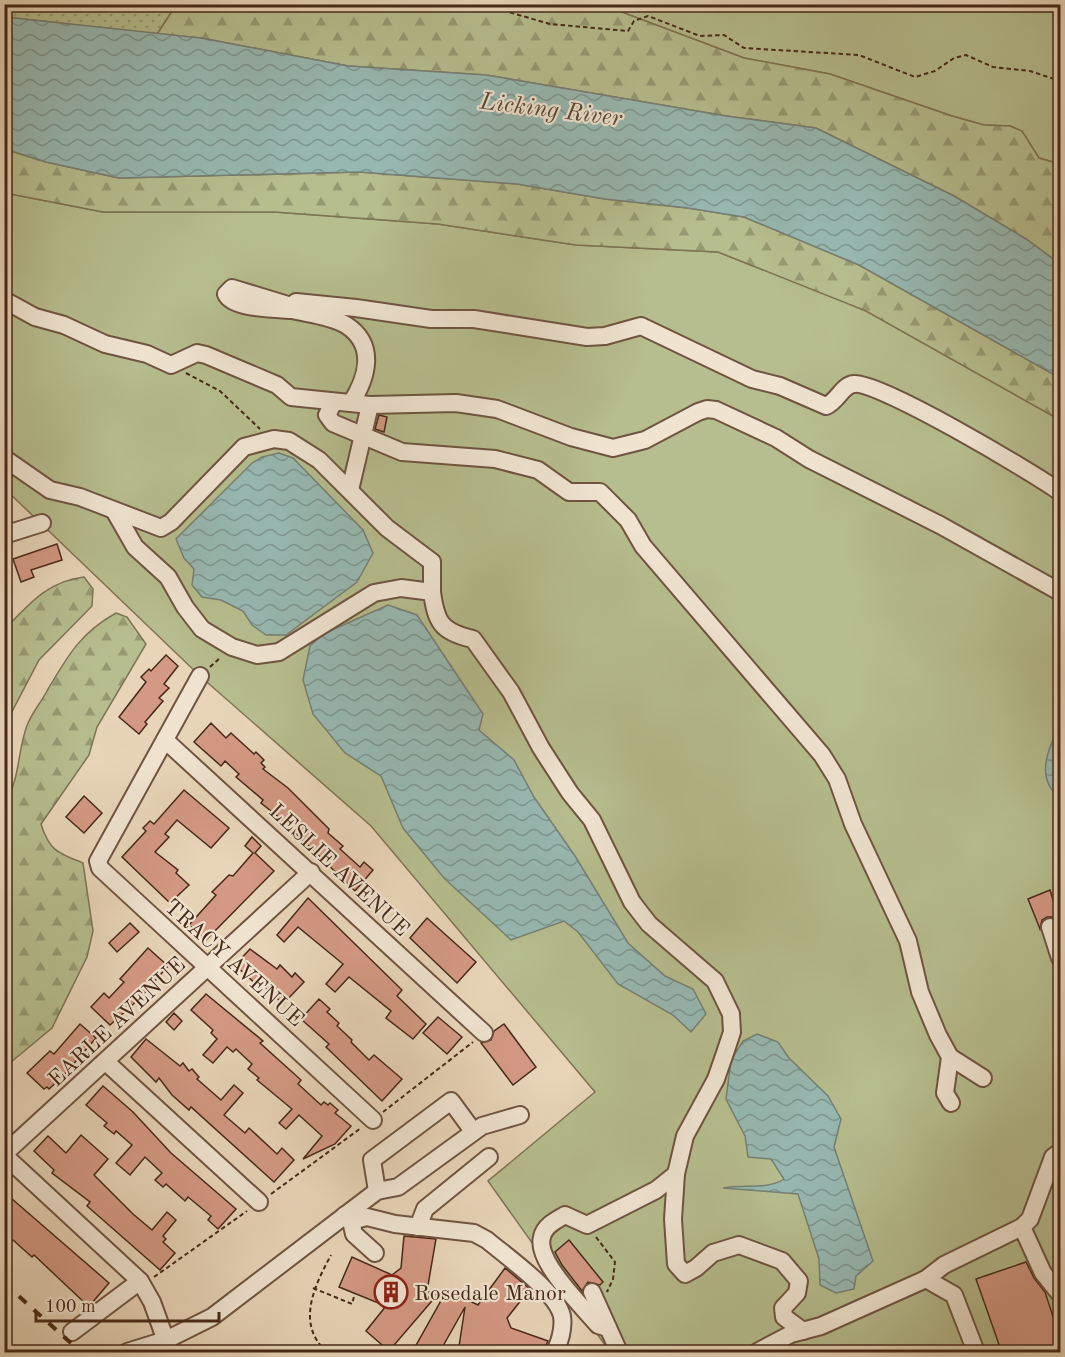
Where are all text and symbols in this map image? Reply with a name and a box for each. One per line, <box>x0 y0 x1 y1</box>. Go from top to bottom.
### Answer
water label: Licking River <box>477 90 624 132</box>
street label: LESLIE AVENUE <box>264 800 413 941</box>
street label: TRACY AVENUE <box>160 895 307 1031</box>
street label: EARLE AVENUE <box>45 954 190 1091</box>
building icon: Rosedale Manor <box>373 1274 409 1310</box>
place label: Rosedale Manor <box>414 1283 566 1305</box>
scale bar <box>36 1285 219 1323</box>
text: 100 m <box>45 1298 96 1316</box>

